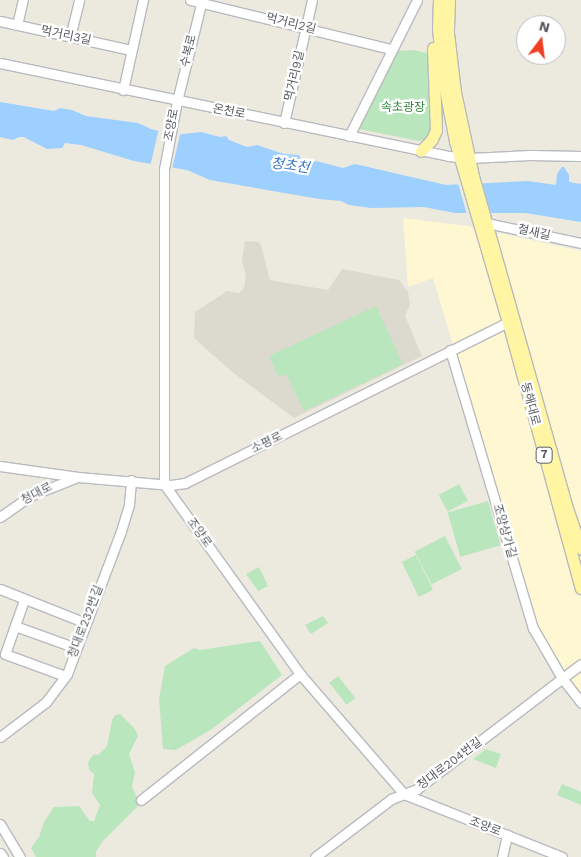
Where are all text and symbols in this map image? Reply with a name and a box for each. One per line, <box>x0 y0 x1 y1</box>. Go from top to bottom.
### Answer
street label: 먹거리2길 <box>264 11 318 37</box>
north arrow <box>516 15 566 65</box>
text: N <box>538 17 552 36</box>
street label: 먹거리3길 <box>39 24 93 48</box>
street label: 수복로 <box>178 33 200 69</box>
street label: 먹거리9길 <box>282 49 308 103</box>
park label: 속초광장 <box>381 101 425 115</box>
street label: 온천로 <box>211 102 247 122</box>
street label: 조양로 <box>162 107 182 143</box>
water label: 청초천 <box>270 154 310 176</box>
street label: 철새길 <box>516 223 552 243</box>
street label: 동해대로 <box>517 381 543 427</box>
street label: 소평로 <box>249 429 285 457</box>
road number: 7 <box>535 446 553 464</box>
street label: 청대로 <box>19 480 55 508</box>
street label: 조양상가길 <box>489 502 519 560</box>
street label: 조양로 <box>183 515 215 551</box>
street label: 청대로232번길 <box>66 584 106 660</box>
street label: 청대로204번길 <box>415 735 485 793</box>
street label: 조양로 <box>467 814 503 840</box>

